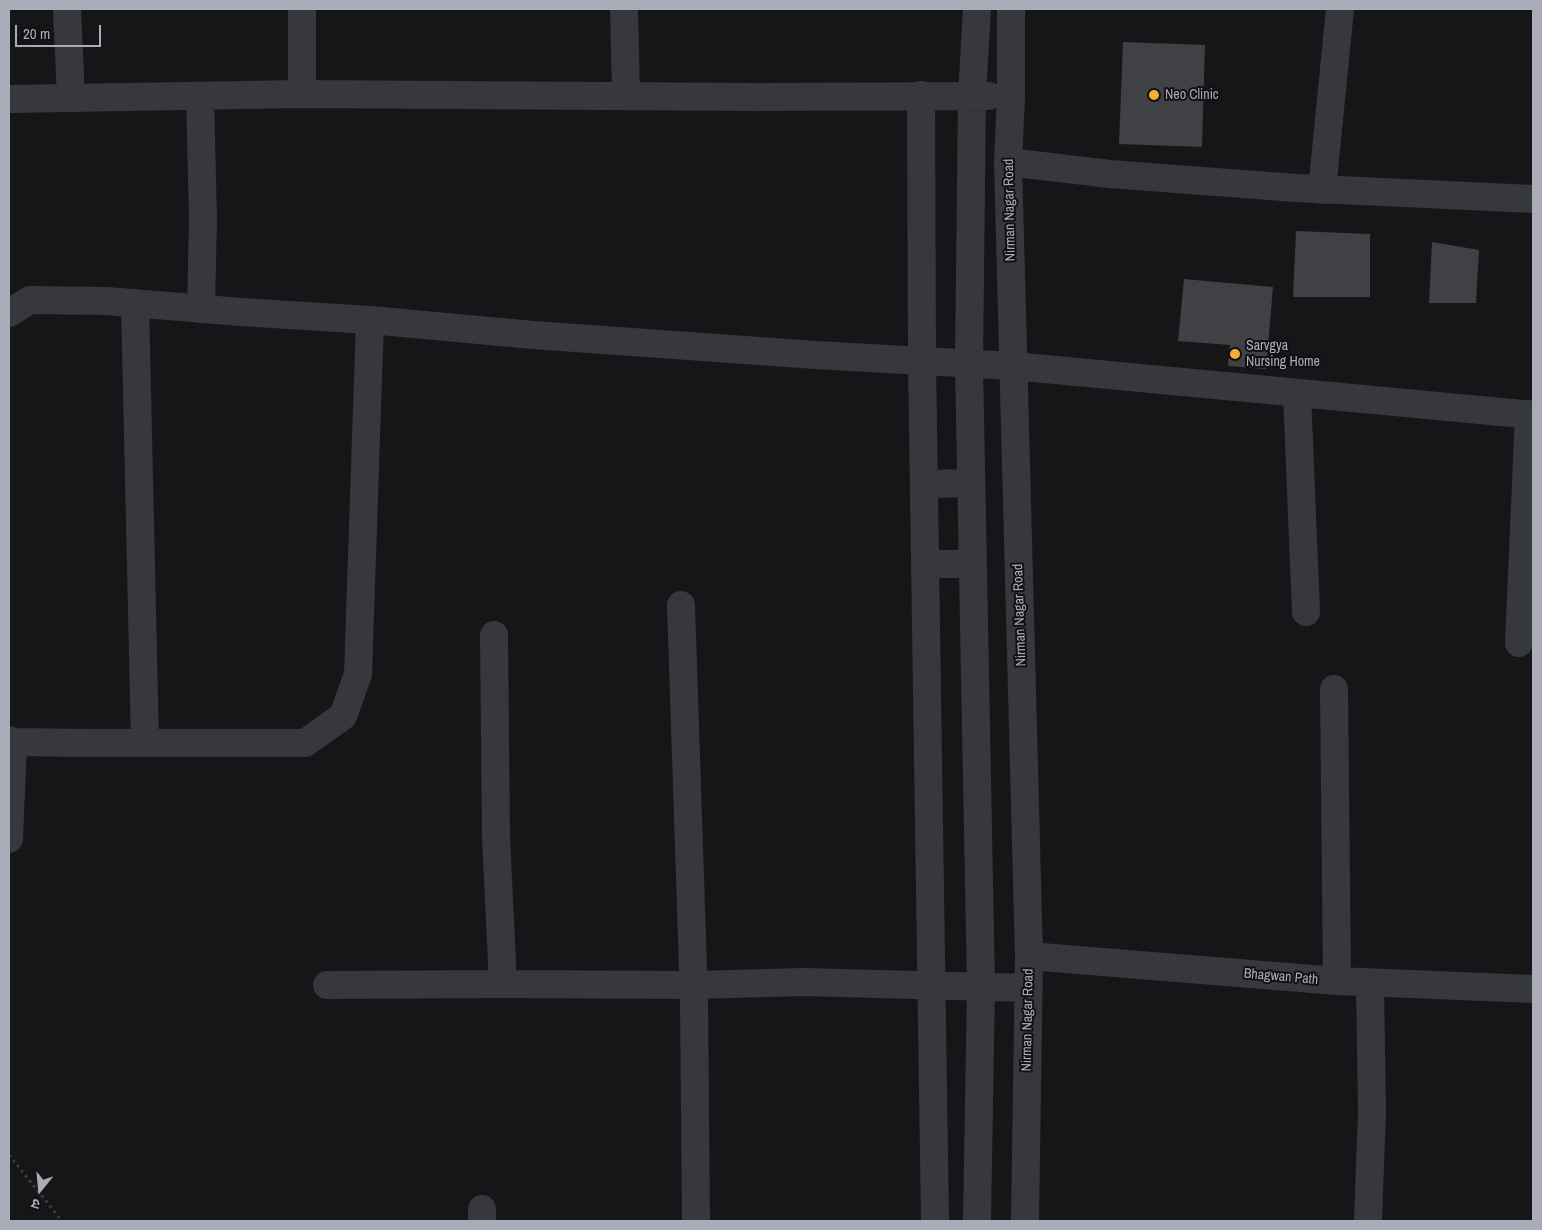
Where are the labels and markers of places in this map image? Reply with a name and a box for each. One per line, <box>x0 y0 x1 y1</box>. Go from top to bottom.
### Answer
place label: Neo Clinic <box>1165 87 1219 103</box>
marker: Neo Clinic <box>1147 88 1161 102</box>
place label: Sarvgya Nursing Home <box>1246 338 1320 371</box>
marker: Sarvgya Nursing Home <box>1228 347 1242 361</box>

